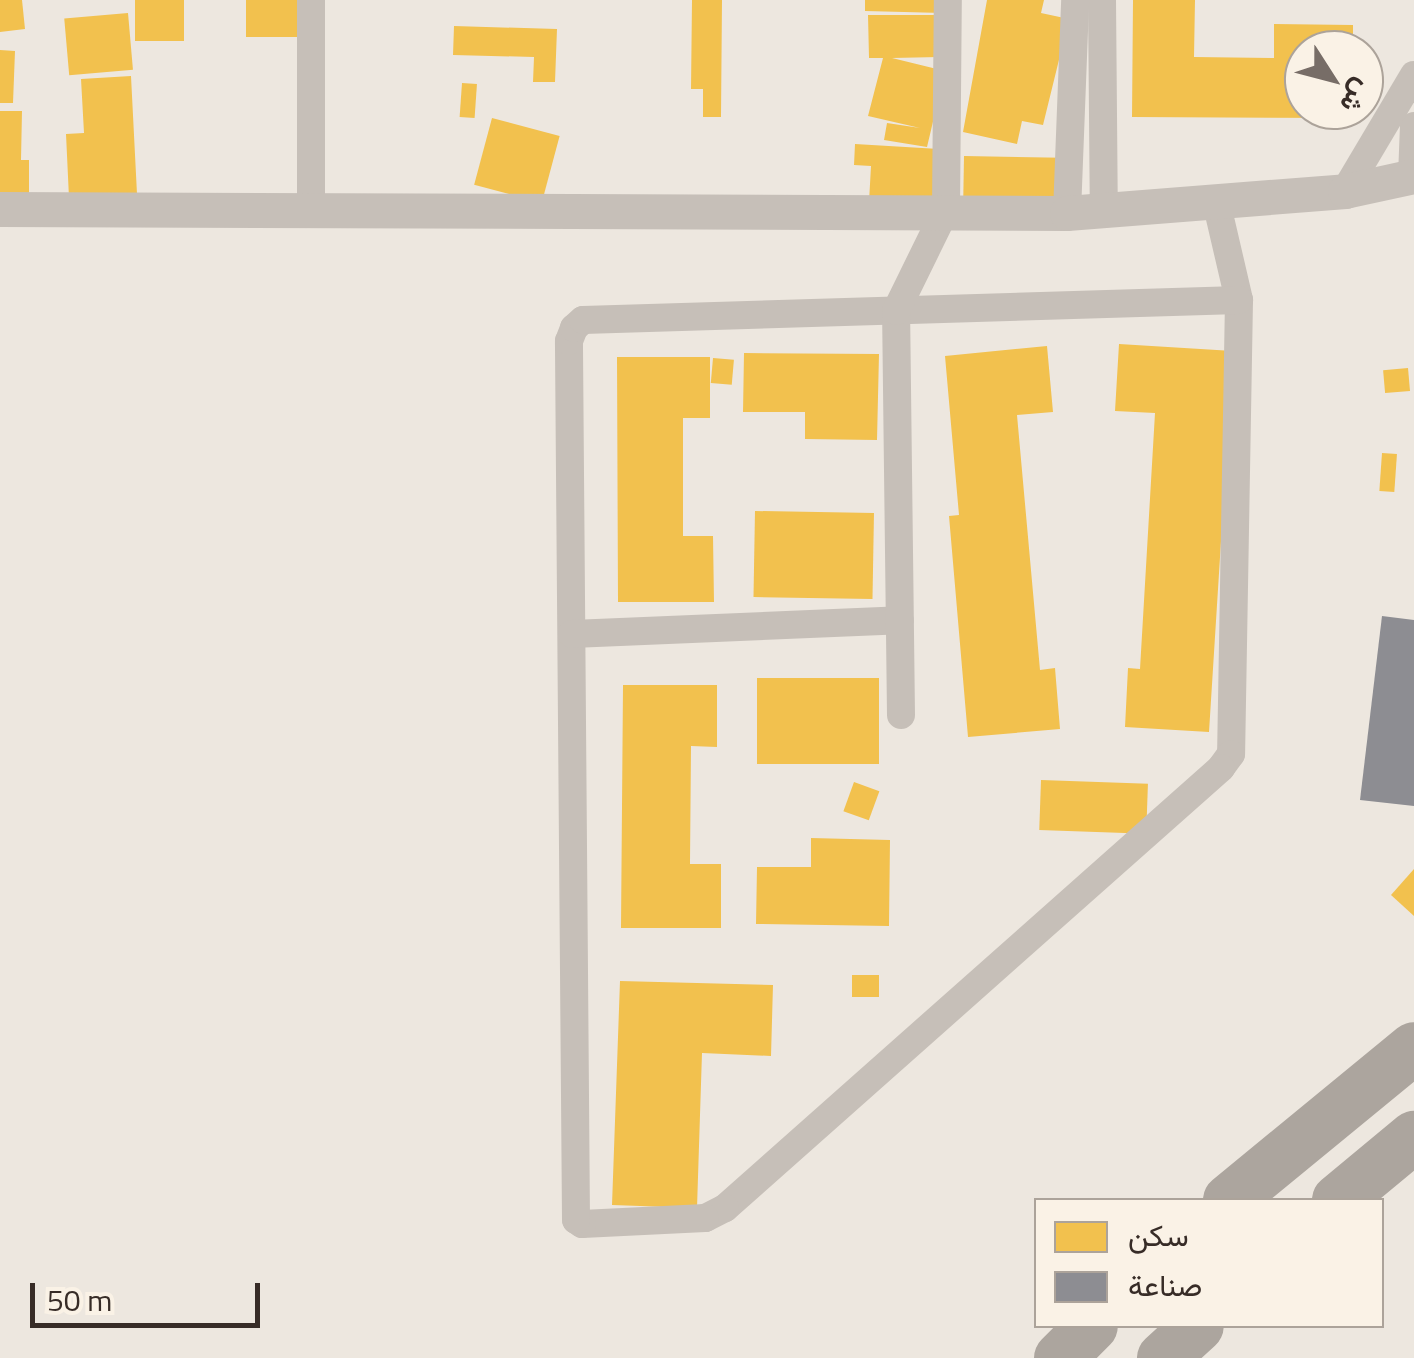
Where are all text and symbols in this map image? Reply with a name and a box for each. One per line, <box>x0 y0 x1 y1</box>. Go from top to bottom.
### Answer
north arrow <box>1284 30 1384 130</box>
text: ش <box>1330 71 1384 123</box>
legend <box>1034 1198 1384 1328</box>
text: سكن <box>1128 1212 1189 1258</box>
text: صناعة <box>1128 1262 1202 1308</box>
scale bar <box>35 1263 265 1325</box>
text: 50 m <box>47 1277 112 1323</box>

